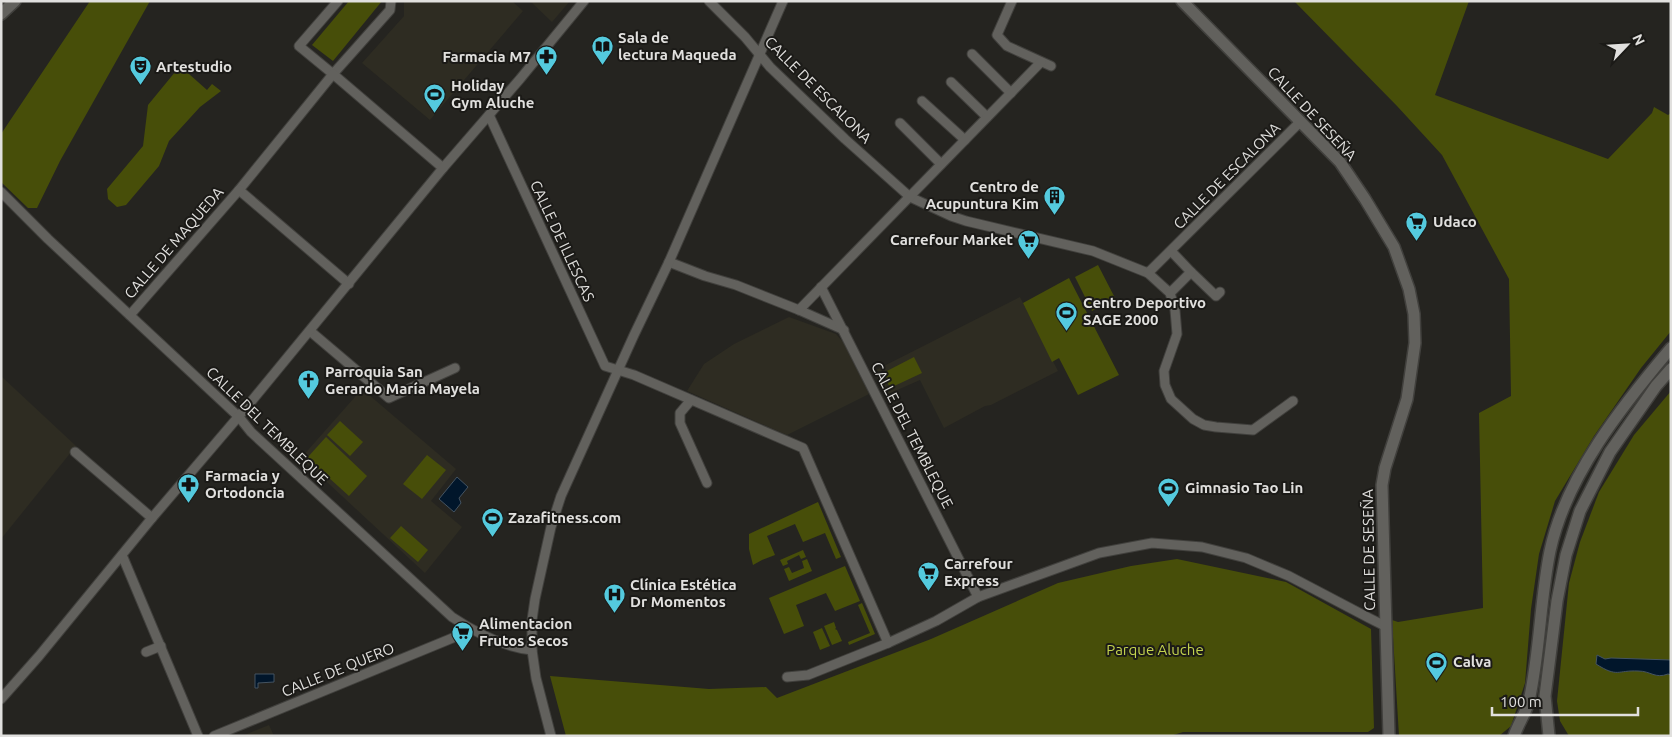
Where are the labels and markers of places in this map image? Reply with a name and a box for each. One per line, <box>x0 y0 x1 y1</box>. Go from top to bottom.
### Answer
place label: Sala de lectura Maqueda <box>618 29 737 63</box>
library icon: Sala de lectura Maqueda <box>590 35 614 66</box>
pharmacy icon: Farmacia M7 <box>535 45 559 76</box>
place label: Farmacia M7 <box>443 48 531 65</box>
theatre icon: Artestudio <box>128 55 152 86</box>
place label: Artestudio <box>156 58 232 75</box>
place label: Holiday Gym Aluche <box>451 77 534 111</box>
sports icon: Holiday Gym Aluche <box>423 83 447 114</box>
place label: Centro de Acupuntura Kim <box>926 178 1039 212</box>
building icon: Centro de Acupuntura Kim <box>1043 184 1067 215</box>
supermarket icon: Udaco <box>1405 210 1429 241</box>
place label: Udaco <box>1433 213 1477 230</box>
supermarket icon: Carrefour Market <box>1017 228 1041 259</box>
place label: Carrefour Market <box>890 231 1014 248</box>
place label: Centro Deportivo SAGE 2000 <box>1083 294 1206 328</box>
sports icon: Centro Deportivo SAGE 2000 <box>1055 300 1079 331</box>
place label: Parroquia San Gerardo María Mayela <box>325 363 480 397</box>
church icon: Parroquia San Gerardo María Mayela <box>297 369 321 400</box>
place label: Farmacia y Ortodoncia <box>205 467 285 501</box>
pharmacy icon: Farmacia y Ortodoncia <box>177 473 201 504</box>
sports icon: Gimnasio Tao Lin <box>1157 476 1181 507</box>
place label: Gimnasio Tao Lin <box>1185 479 1303 496</box>
sports icon: Zazafitness.com <box>480 506 504 537</box>
place label: Zazafitness.com <box>508 509 621 526</box>
place label: Carrefour Express <box>944 555 1014 589</box>
supermarket icon: Carrefour Express <box>916 561 940 592</box>
place label: Clínica Estética Dr Momentos <box>630 576 737 610</box>
hospital icon: Clínica Estética Dr Momentos <box>602 582 626 613</box>
place label: Alimentacion Frutos Secos <box>479 615 572 649</box>
supermarket icon: Alimentacion Frutos Secos <box>451 621 475 652</box>
sports icon: Calva <box>1425 650 1449 681</box>
place label: Calva <box>1453 653 1491 670</box>

